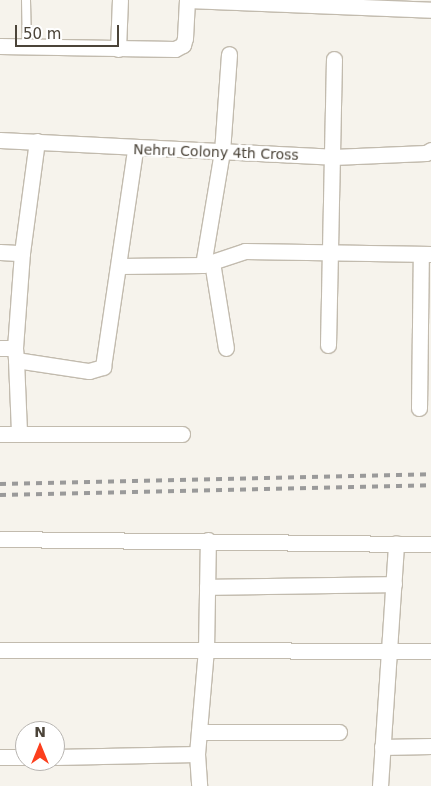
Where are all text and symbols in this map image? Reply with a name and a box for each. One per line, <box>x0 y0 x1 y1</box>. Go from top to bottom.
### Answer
scale bar <box>18 15 121 47</box>
text: 50 m <box>23 25 61 43</box>
street label: Nehru Colony 4th Cross <box>133 141 299 163</box>
north arrow <box>15 721 65 771</box>
text: N <box>34 724 46 740</box>

